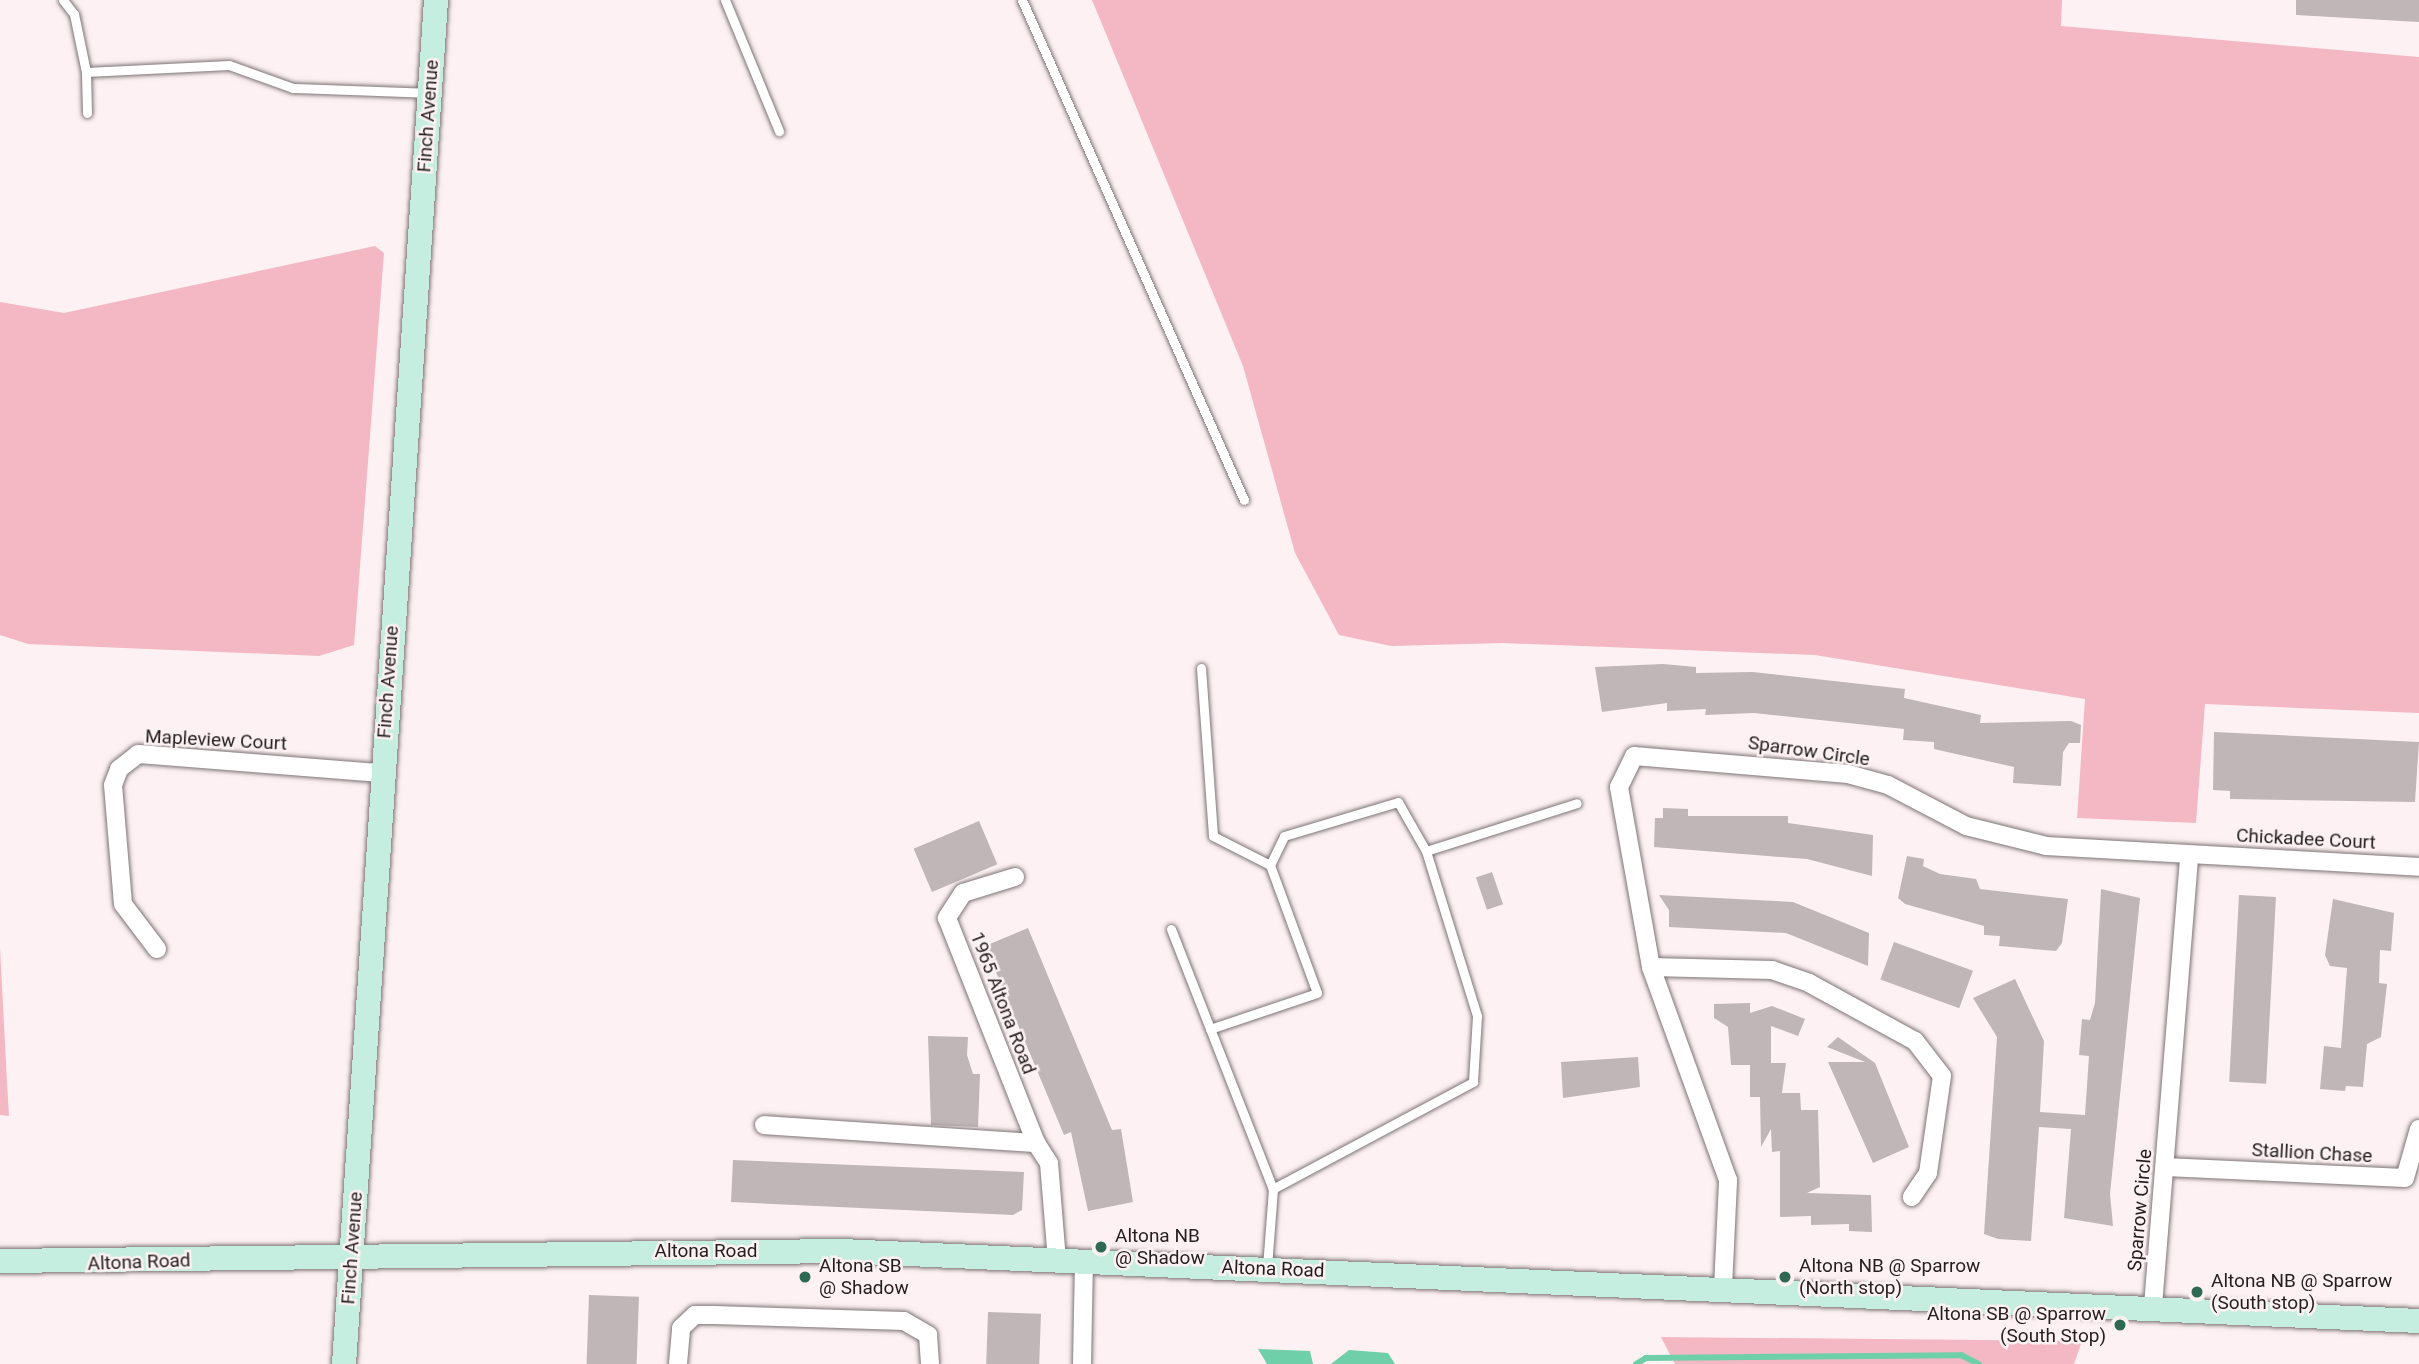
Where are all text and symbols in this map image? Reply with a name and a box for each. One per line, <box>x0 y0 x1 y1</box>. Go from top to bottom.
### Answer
street label: Finch Avenue <box>413 59 443 173</box>
street label: Finch Avenue <box>373 625 403 739</box>
street label: Mapleview Court <box>145 725 287 755</box>
street label: Sparrow Circle <box>1747 731 1871 771</box>
street label: Chickadee Court <box>2236 824 2376 854</box>
street label: 1965 Altona Road <box>965 929 1041 1077</box>
street label: Stallion Chase <box>2251 1138 2373 1168</box>
street label: Sparrow Circle <box>2123 1148 2157 1272</box>
street label: Finch Avenue <box>337 1191 367 1305</box>
place label: Altona NB @ Shadow <box>1115 1225 1205 1269</box>
marker: Altona NB @ Shadow <box>1093 1239 1109 1255</box>
street label: Altona Road <box>654 1240 758 1262</box>
street label: Altona Road <box>87 1249 191 1275</box>
place label: Altona SB @ Shadow <box>819 1255 909 1299</box>
place label: Altona NB @ Sparrow (North stop) <box>1799 1255 1980 1299</box>
street label: Altona Road <box>1221 1256 1325 1282</box>
marker: Altona SB @ Shadow <box>797 1269 813 1285</box>
marker: Altona NB @ Sparrow (North stop) <box>1777 1269 1793 1285</box>
place label: Altona NB @ Sparrow (South stop) <box>2211 1270 2392 1314</box>
marker: Altona NB @ Sparrow (South stop) <box>2189 1284 2205 1300</box>
place label: Altona SB @ Sparrow (South Stop) <box>1927 1303 2106 1347</box>
marker: Altona SB @ Sparrow (South Stop) <box>2112 1317 2128 1333</box>

